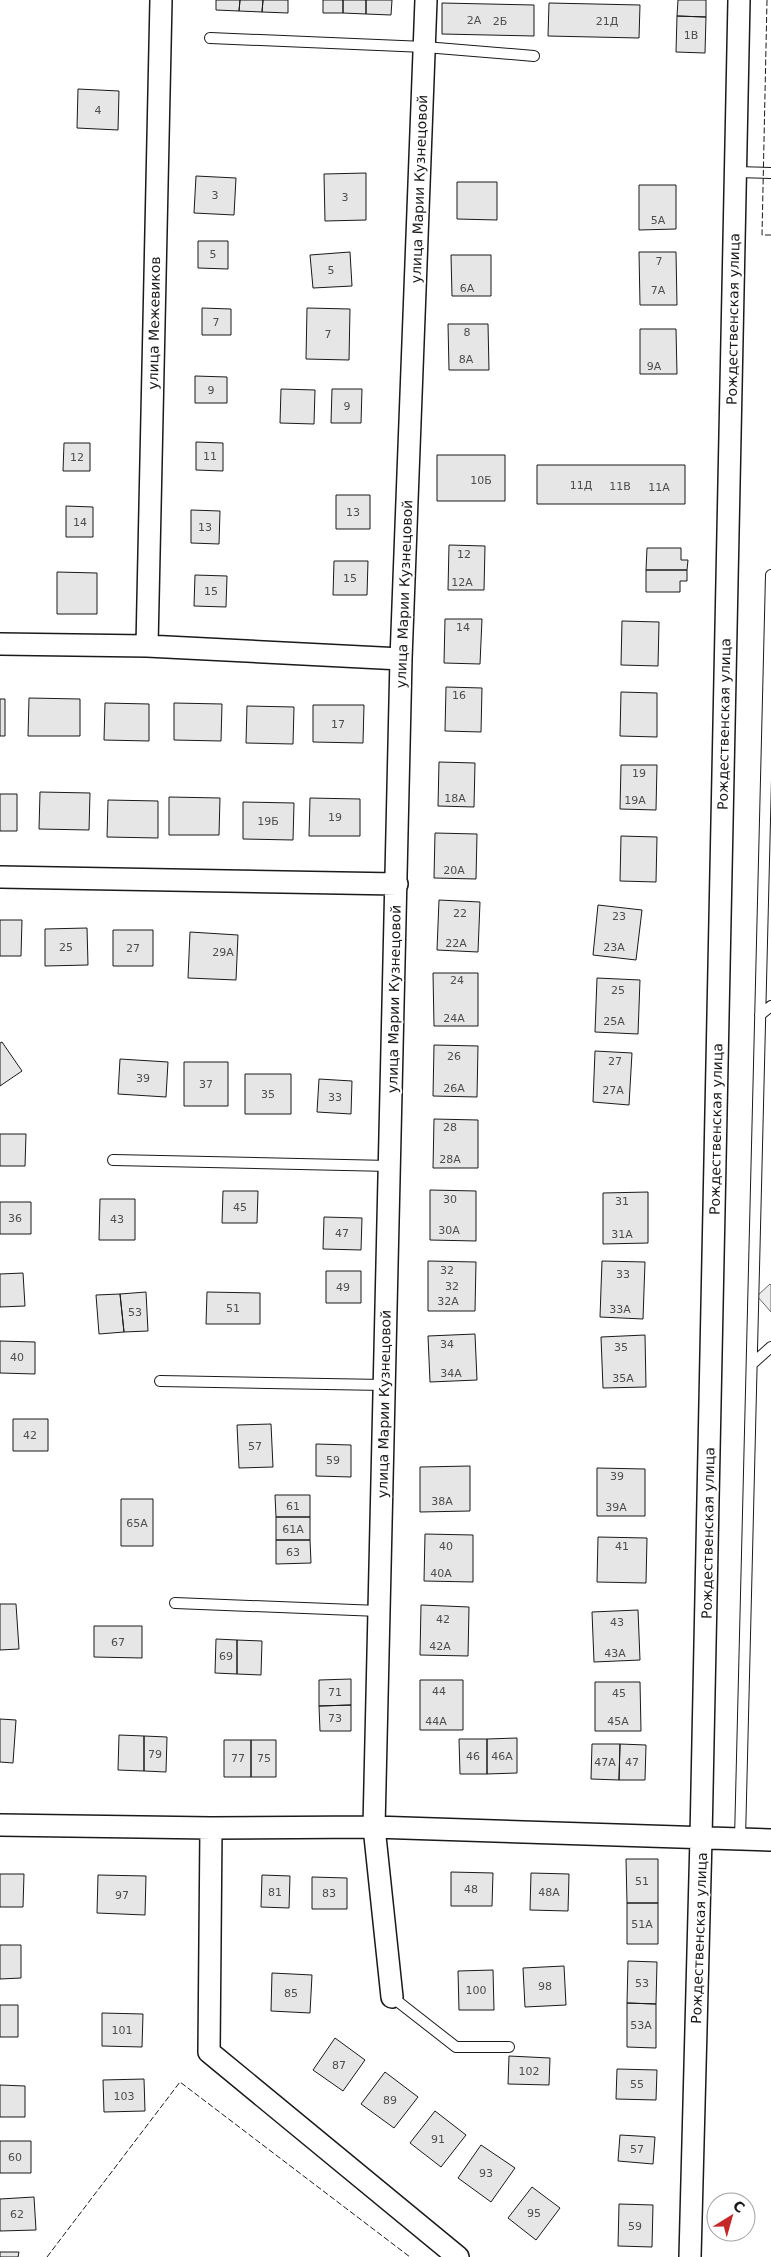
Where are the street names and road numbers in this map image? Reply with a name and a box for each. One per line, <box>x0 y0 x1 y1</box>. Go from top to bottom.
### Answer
street label: улица Марии Кузнецовой <box>408 95 430 283</box>
street label: Рождественская улица <box>724 233 742 405</box>
street label: улица Межевиков <box>145 256 163 390</box>
street label: улица Марии Кузнецовой <box>393 500 415 688</box>
street label: Рождественская улица <box>715 638 733 810</box>
street label: улица Марии Кузнецовой <box>384 905 404 1093</box>
street label: Рождественская улица <box>707 1043 725 1215</box>
street label: улица Марии Кузнецовой <box>374 1310 394 1498</box>
street label: Рождественская улица <box>699 1447 717 1619</box>
street label: Рождественская улица <box>688 1852 710 2024</box>

